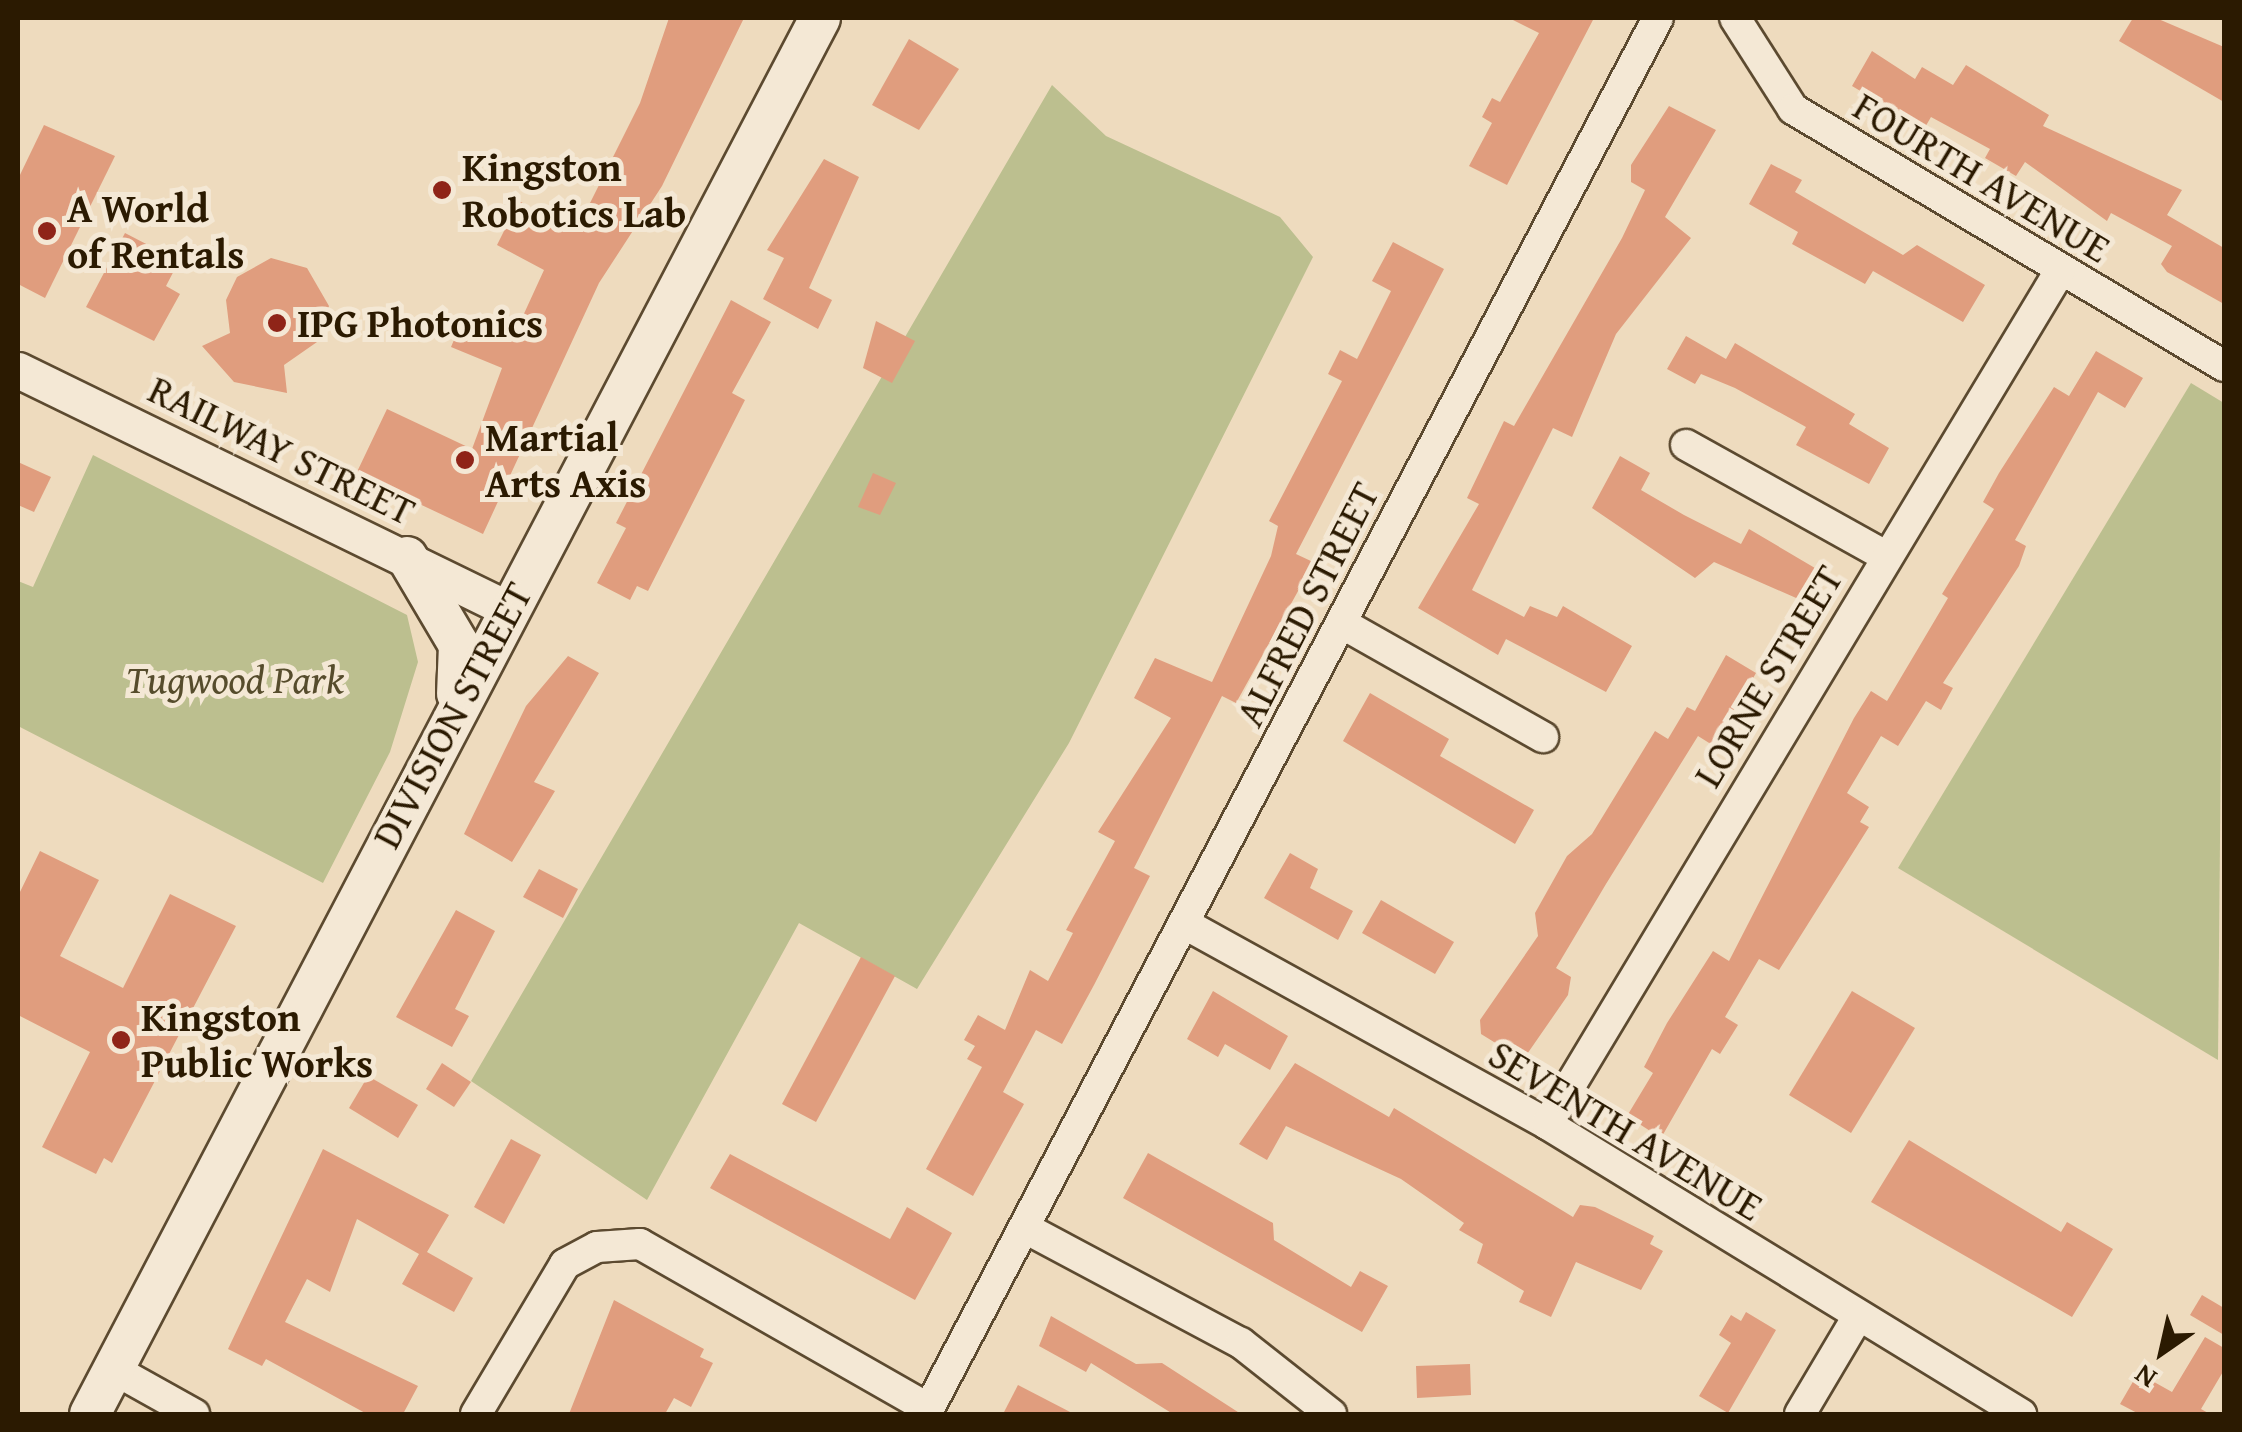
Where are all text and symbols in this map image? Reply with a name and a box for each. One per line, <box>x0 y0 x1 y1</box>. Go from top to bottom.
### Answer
street label: FOURTH AVENUE <box>1845 82 2119 272</box>
place label: Kingston Robotics Lab <box>462 143 686 237</box>
marker: Kingston Robotics Lab <box>431 179 453 201</box>
place label: A World of Rentals <box>67 184 244 278</box>
marker: A World of Rentals <box>36 220 58 242</box>
place label: IPG Photonics <box>297 299 543 347</box>
marker: IPG Photonics <box>266 312 288 334</box>
street label: RAILWAY STREET <box>141 365 423 535</box>
place label: Martial Arts Axis <box>485 413 646 507</box>
marker: Martial Arts Axis <box>454 449 476 471</box>
street label: ALFRED STREET <box>1225 474 1389 734</box>
street label: LORNE STREET <box>1683 557 1853 795</box>
street label: DIVISION STREET <box>362 574 542 856</box>
park label: Tugwood Park <box>126 655 344 703</box>
place label: Kingston Public Works <box>141 993 373 1087</box>
marker: Kingston Public Works <box>110 1029 132 1051</box>
street label: SEVENTH AVENUE <box>1481 1029 1771 1231</box>
north arrow <box>2112 1302 2212 1402</box>
text: N <box>2126 1355 2164 1400</box>

